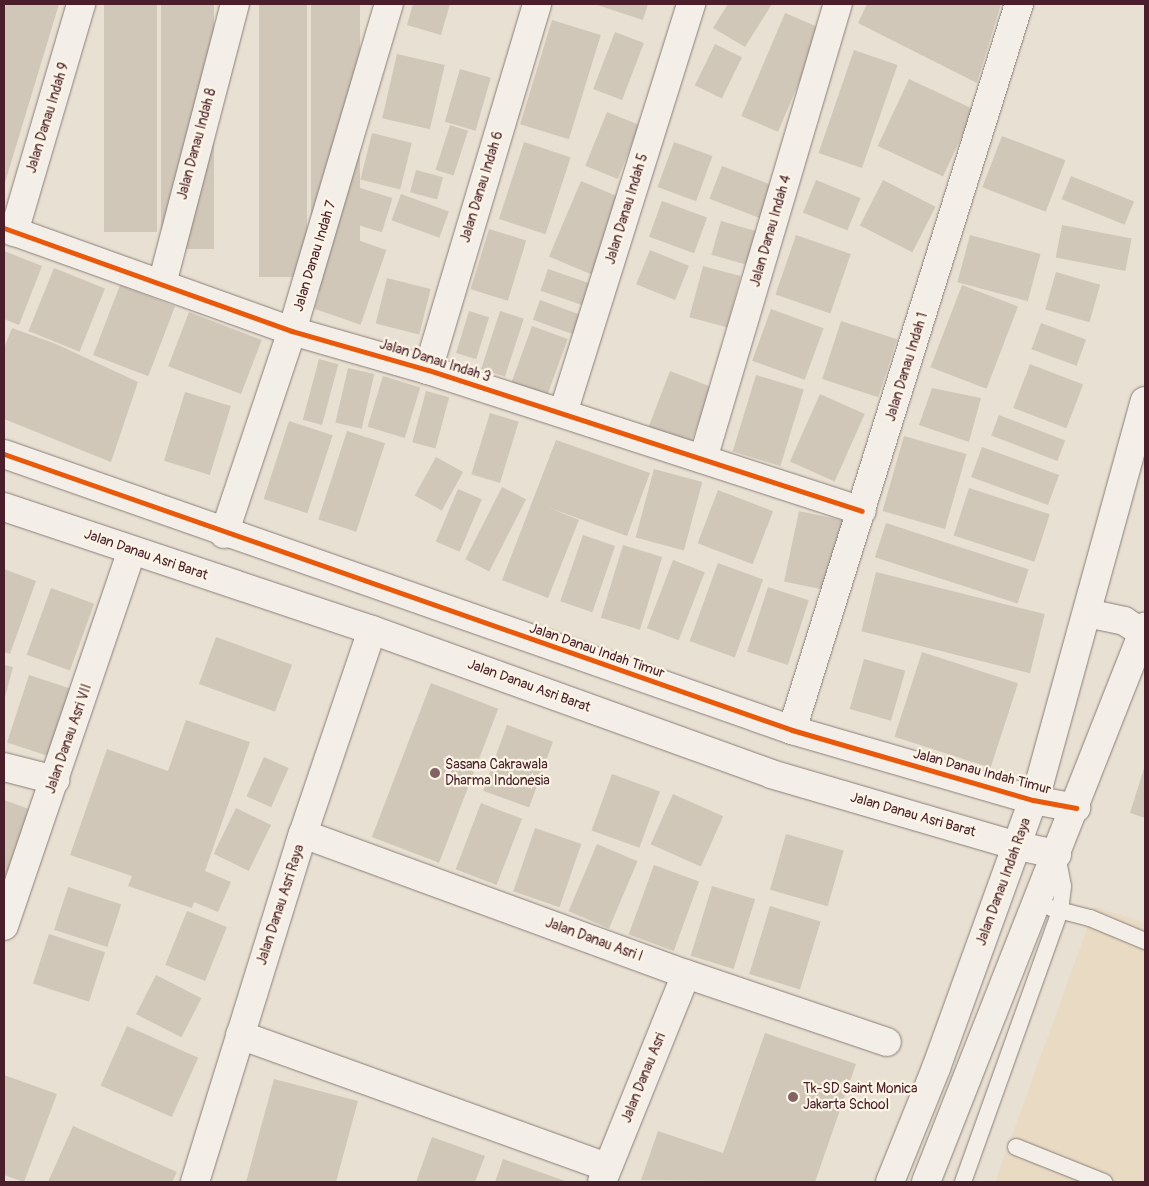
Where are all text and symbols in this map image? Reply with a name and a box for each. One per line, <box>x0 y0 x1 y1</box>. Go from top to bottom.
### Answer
street label: Jalan Danau Indah 9 <box>23 61 73 175</box>
street label: Jalan Danau Indah 8 <box>174 86 220 202</box>
street label: Jalan Danau Indah 6 <box>457 129 507 245</box>
street label: Jalan Danau Indah 5 <box>602 151 652 267</box>
street label: Jalan Danau Indah 4 <box>747 173 795 289</box>
street label: Jalan Danau Indah 7 <box>290 199 340 313</box>
street label: Jalan Danau Indah 1 <box>882 311 932 423</box>
street label: Jalan Danau Indah 3 <box>377 336 493 386</box>
street label: Jalan Danau Asri Barat <box>82 526 210 584</box>
street label: Jalan Danau Indah Timur <box>527 620 667 682</box>
street label: Jalan Danau Asri Barat <box>465 656 593 716</box>
street label: Jalan Danau Asri VII <box>42 682 96 796</box>
street label: Jalan Danau Indah Timur <box>911 746 1053 798</box>
place label: Sasana Cakrawala Dharma Indonesia <box>445 757 550 790</box>
marker: Sasana Cakrawala Dharma Indonesia <box>429 767 441 779</box>
street label: Jalan Danau Asri Barat <box>848 789 978 841</box>
street label: Jalan Danau Indah Raya <box>973 816 1035 948</box>
street label: Jalan Danau Asri Raya <box>254 843 308 967</box>
street label: Jalan Danau Asri I <box>543 915 645 965</box>
street label: Jalan Danau Asri <box>618 1031 670 1125</box>
place label: Tk-SD Saint Monica Jakarta School <box>803 1081 918 1114</box>
marker: Tk-SD Saint Monica Jakarta School <box>787 1091 799 1103</box>

